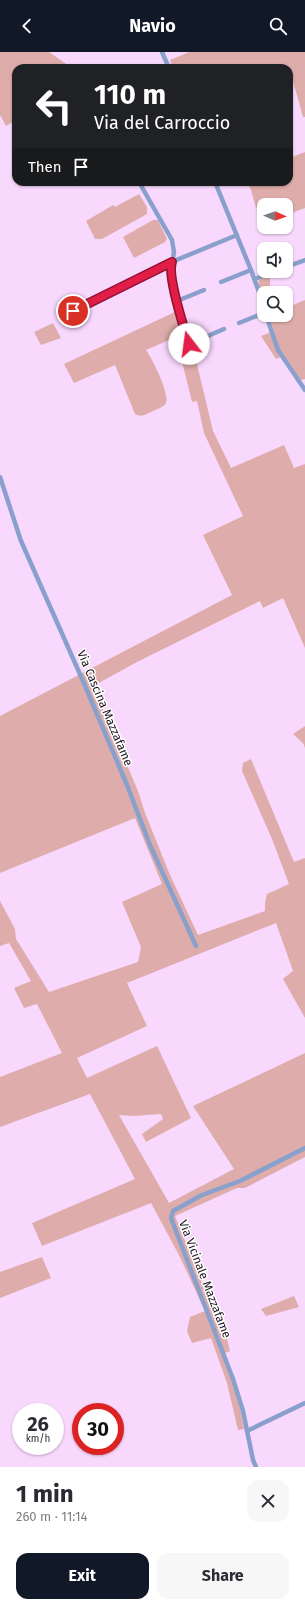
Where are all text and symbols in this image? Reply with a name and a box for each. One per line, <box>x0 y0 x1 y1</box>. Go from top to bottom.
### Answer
icon: back <box>16 15 38 37</box>
text: Navio <box>129 15 176 37</box>
icon: search <box>267 15 289 37</box>
text: 110 m <box>94 78 166 111</box>
icon: left <box>28 80 80 132</box>
text: Via del Carroccio <box>94 112 230 134</box>
icon: arrive <box>70 156 92 178</box>
text: Then <box>28 158 62 176</box>
north arrow <box>257 198 293 234</box>
map controls <box>257 198 293 322</box>
button: sound <box>257 242 293 278</box>
button: search <box>257 286 293 322</box>
pin <box>56 294 90 328</box>
icon: arrive <box>62 300 84 322</box>
position arrow <box>168 323 210 365</box>
street label: Via Cascina Mazzafame <box>74 648 136 768</box>
street label: Via Vicinale Mazzafame <box>176 1218 234 1340</box>
speed limit sign: 30 <box>72 1403 124 1455</box>
text: 26 <box>27 1412 49 1436</box>
text: km/h <box>26 1433 50 1445</box>
text: 1 min <box>16 1480 74 1508</box>
button: close <box>247 1480 289 1522</box>
text: 260 m · 11:14 <box>16 1509 87 1524</box>
button: Exit <box>16 1553 149 1599</box>
button: Share <box>157 1553 289 1599</box>

